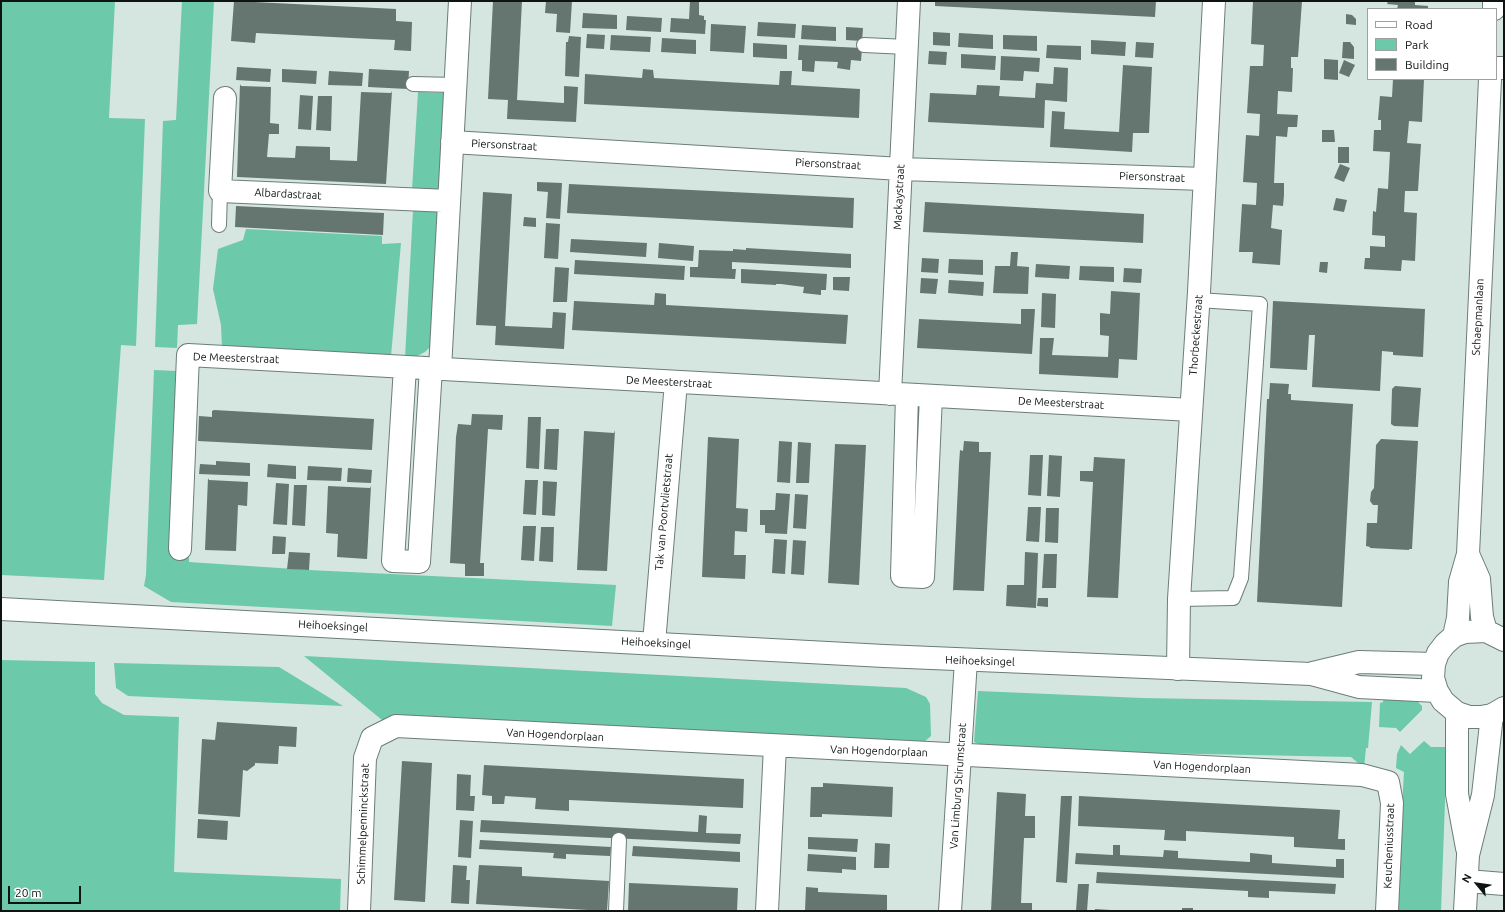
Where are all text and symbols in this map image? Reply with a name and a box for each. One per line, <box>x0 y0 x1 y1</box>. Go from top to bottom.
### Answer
legend <box>1367 8 1497 80</box>
text: Road <box>1405 18 1433 31</box>
text: Park <box>1405 38 1429 51</box>
text: Building <box>1405 58 1449 71</box>
street label: Piersonstraat <box>471 137 537 153</box>
street label: Piersonstraat <box>795 156 861 172</box>
street label: Mackaystraat <box>891 164 907 230</box>
street label: Piersonstraat <box>1119 169 1185 185</box>
street label: Albardastraat <box>254 186 322 202</box>
street label: Schaepmanlaan <box>1469 278 1487 356</box>
street label: Thorbeckestraat <box>1187 294 1205 376</box>
street label: De Meesterstraat <box>193 350 279 366</box>
street label: De Meesterstraat <box>626 373 712 391</box>
street label: De Meesterstraat <box>1018 394 1104 412</box>
street label: Tak van Poortvlietstraat <box>652 453 676 571</box>
street label: Heihoeksingel <box>298 618 368 634</box>
street label: Heihoeksingel <box>621 635 691 651</box>
street label: Heihoeksingel <box>945 653 1015 669</box>
street label: Van Limburg Stirumstraat <box>947 723 969 849</box>
street label: Van Hogendorplaan <box>506 726 604 744</box>
street label: Van Hogendorplaan <box>830 743 928 759</box>
street label: Van Hogendorplaan <box>1153 758 1251 776</box>
street label: Schimmelpenninckstraat <box>354 763 372 885</box>
street label: Keucheniusstraat <box>1381 803 1397 889</box>
north arrow <box>1457 864 1497 904</box>
text: N <box>1459 872 1474 885</box>
scale bar <box>10 878 83 904</box>
text: 20 m <box>15 886 42 899</box>

